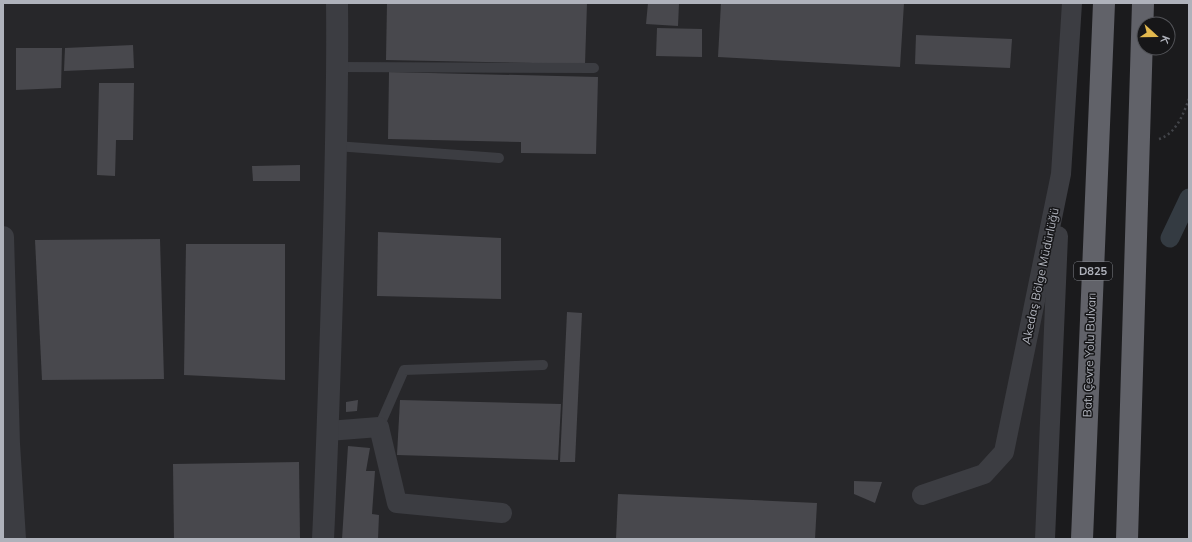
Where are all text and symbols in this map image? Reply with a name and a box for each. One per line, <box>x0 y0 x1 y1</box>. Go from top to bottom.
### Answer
north arrow <box>1136 16 1176 56</box>
text: K <box>1157 34 1173 46</box>
street label: Akedaş Bölge Müdürlüğü <box>1018 206 1062 346</box>
road number: D825 <box>1074 262 1112 280</box>
street label: Batı Çevre Yolu Bulvarı <box>1079 292 1099 418</box>

